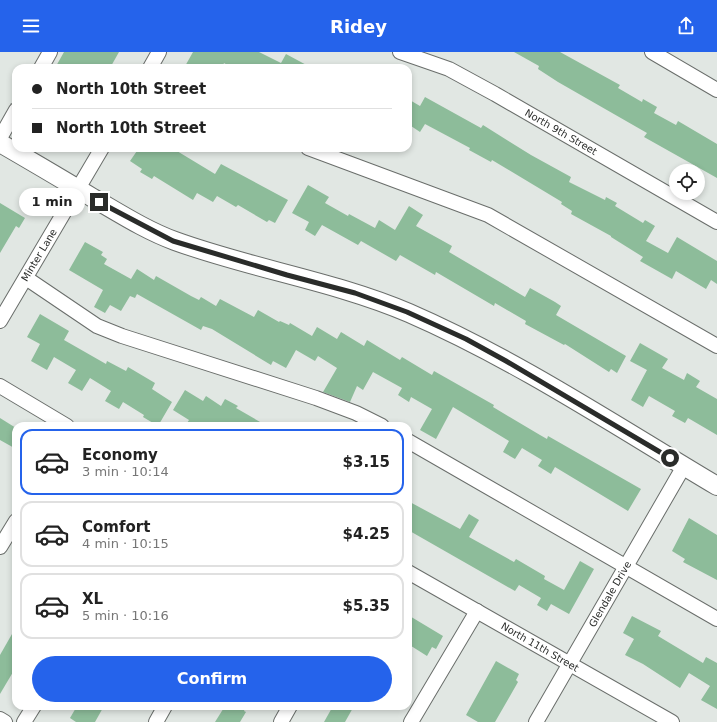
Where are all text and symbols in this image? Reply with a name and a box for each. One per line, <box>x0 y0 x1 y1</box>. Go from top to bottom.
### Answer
icon: menu <box>20 15 42 37</box>
icon: share <box>675 15 697 37</box>
text: Ridey <box>330 16 387 37</box>
text: North 10th Street <box>56 80 206 98</box>
street label: North 9th Street <box>523 107 599 157</box>
text: North 10th Street <box>56 119 206 137</box>
map controls <box>669 164 705 200</box>
button: locate <box>669 164 705 200</box>
callout: 1 min <box>19 188 85 216</box>
route end <box>90 193 108 211</box>
text: 1 min <box>32 194 72 209</box>
street label: Minter Lane <box>19 227 59 283</box>
icon: car <box>34 444 70 480</box>
text: Economy <box>82 446 158 464</box>
route start <box>661 449 679 467</box>
text: $3.15 <box>343 453 390 471</box>
text: 3 min · 10:14 <box>82 464 169 479</box>
icon: car <box>34 516 70 552</box>
text: Comfort <box>82 518 150 536</box>
text: $4.25 <box>343 525 390 543</box>
text: 4 min · 10:15 <box>82 536 169 551</box>
street label: Glendale Drive <box>587 559 633 629</box>
icon: car <box>34 588 70 624</box>
text: XL <box>82 590 103 608</box>
text: $5.35 <box>343 597 390 615</box>
text: 5 min · 10:16 <box>82 608 169 623</box>
street label: North 11th Street <box>499 620 581 674</box>
button: Confirm <box>32 656 392 702</box>

